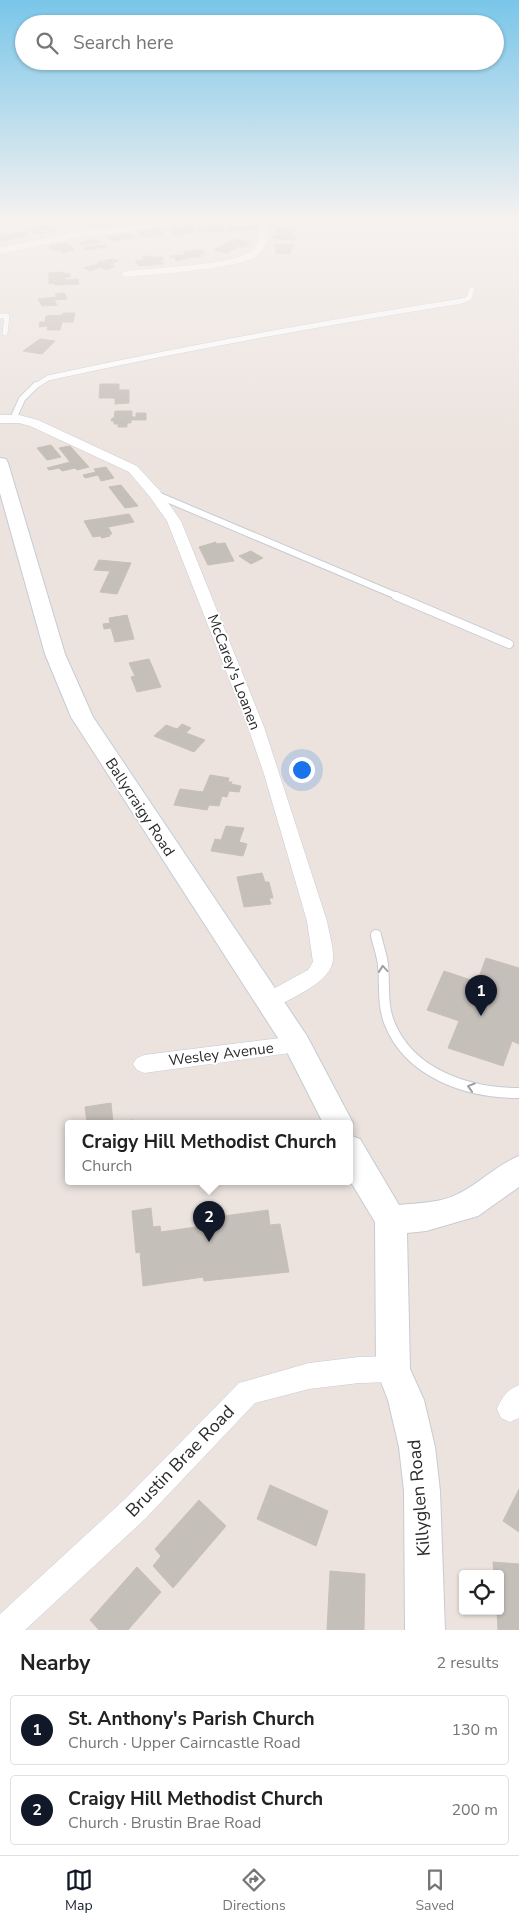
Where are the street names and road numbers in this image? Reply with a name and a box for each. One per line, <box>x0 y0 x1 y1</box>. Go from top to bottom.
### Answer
street label: McCarey's Loanen <box>203 611 265 733</box>
street label: Ballycraigy Road <box>101 754 179 860</box>
street label: Wesley Avenue <box>167 1038 275 1070</box>
street label: Brustin Brae Road <box>120 1400 240 1522</box>
street label: Killyglen Road <box>402 1439 436 1557</box>

